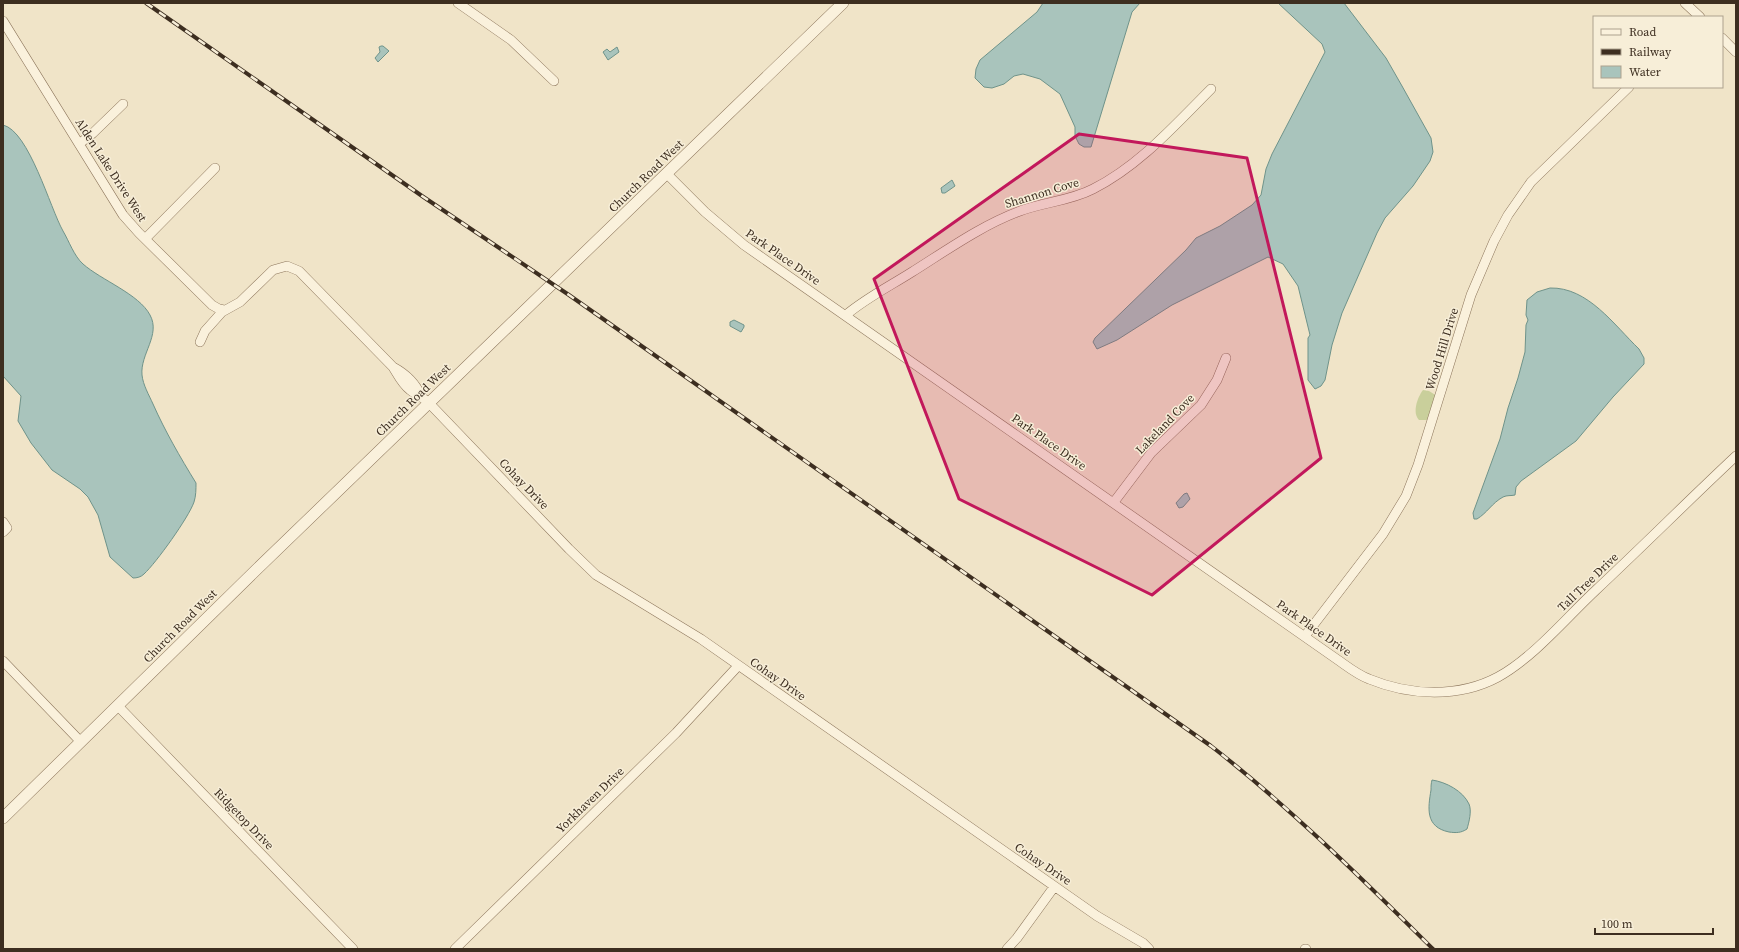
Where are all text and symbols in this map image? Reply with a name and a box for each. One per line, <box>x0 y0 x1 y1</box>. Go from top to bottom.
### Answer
legend <box>1593 16 1723 88</box>
text: Road <box>1629 24 1656 40</box>
text: Railway <box>1629 44 1672 60</box>
text: Water <box>1629 64 1661 80</box>
street label: Alden Lake Drive West <box>72 115 151 225</box>
street label: Church Road West <box>605 136 687 216</box>
street label: Shannon Cove <box>1003 174 1081 212</box>
street label: Park Place Drive <box>742 225 824 289</box>
street label: Wood Hill Drive <box>1422 306 1462 392</box>
street label: Church Road West <box>372 360 454 440</box>
street label: Lakeland Cove <box>1132 390 1198 458</box>
street label: Park Place Drive <box>1008 410 1090 474</box>
street label: Cohay Drive <box>496 455 552 513</box>
street label: Tall Tree Drive <box>1554 549 1622 615</box>
street label: Church Road West <box>140 586 220 666</box>
street label: Park Place Drive <box>1273 596 1355 660</box>
street label: Cohay Drive <box>747 654 809 704</box>
street label: Yorkhaven Drive <box>553 763 627 837</box>
street label: Ridgetop Drive <box>211 785 277 853</box>
street label: Cohay Drive <box>1012 839 1074 889</box>
scale bar <box>1595 910 1713 936</box>
text: 100 m <box>1601 916 1633 932</box>

